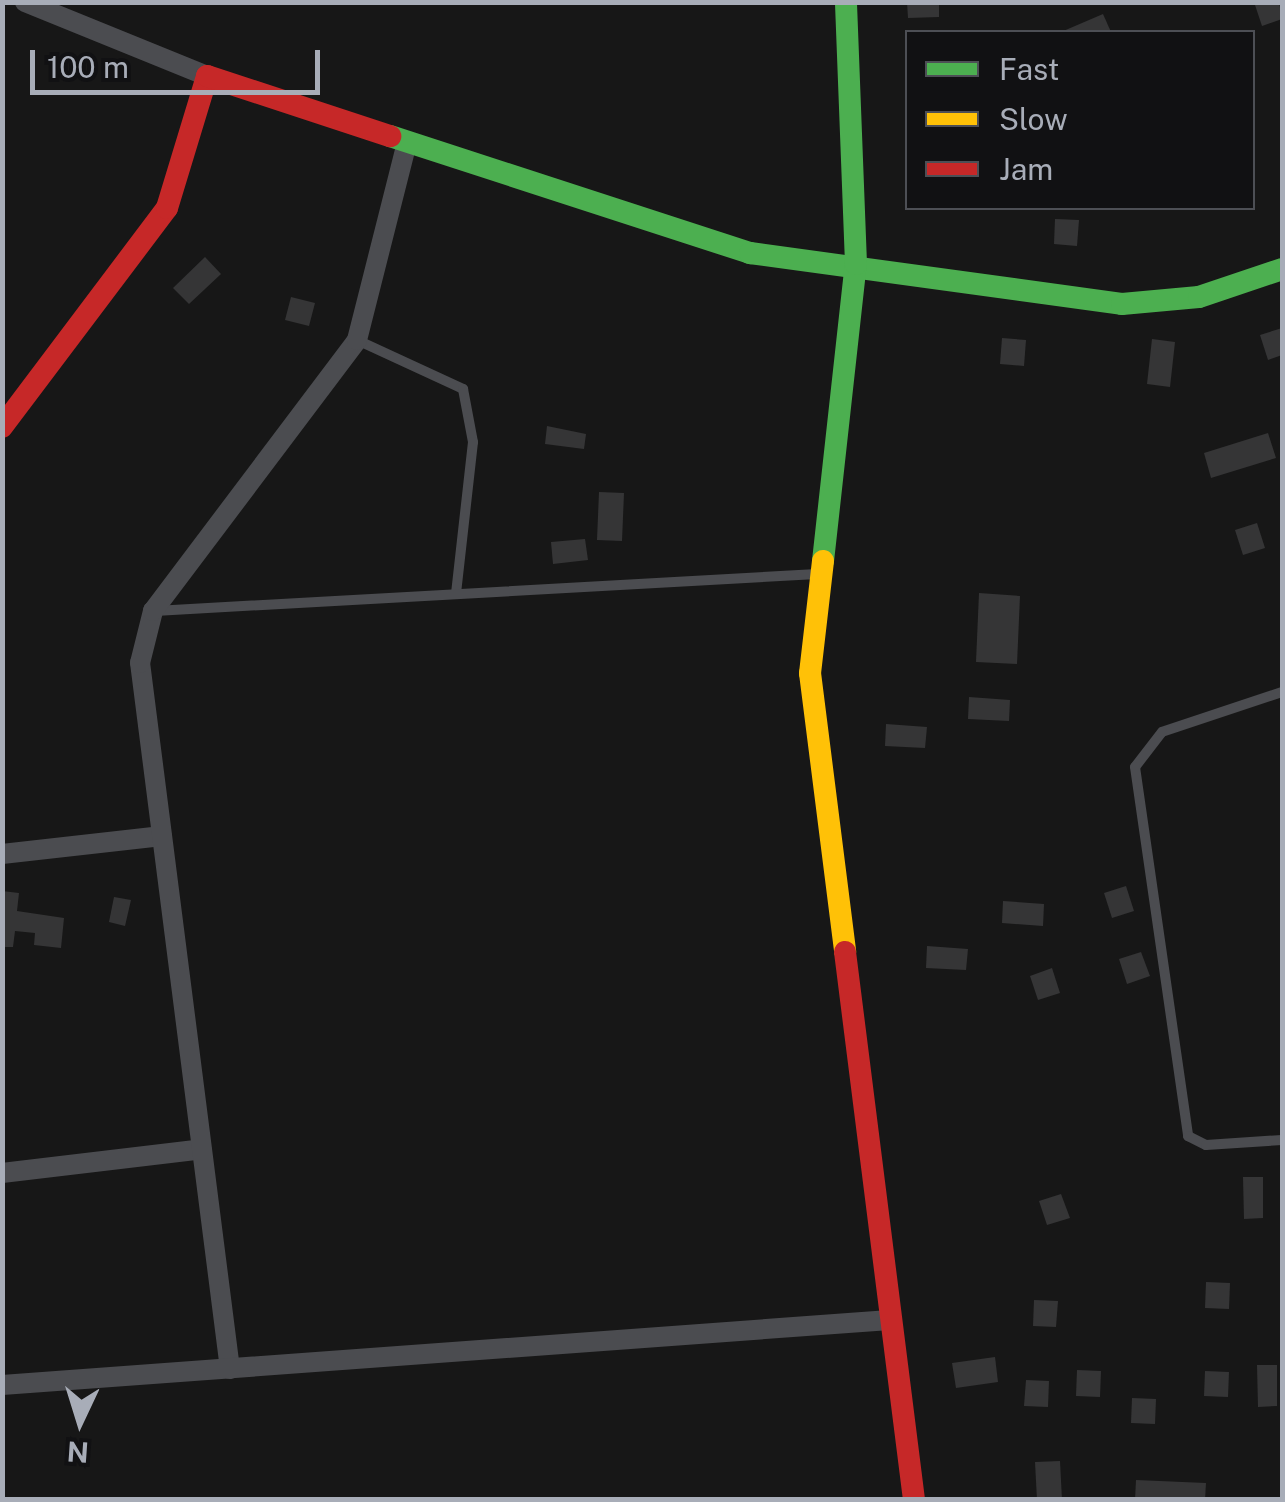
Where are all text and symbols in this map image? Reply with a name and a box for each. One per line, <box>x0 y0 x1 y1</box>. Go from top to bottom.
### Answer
scale bar <box>35 30 325 92</box>
legend <box>905 30 1255 210</box>
text: 100 m <box>47 49 129 85</box>
text: Fast <box>999 51 1059 87</box>
text: Slow <box>999 101 1068 137</box>
text: Jam <box>999 151 1053 187</box>
north arrow <box>30 1372 130 1472</box>
text: N <box>66 1435 90 1470</box>

